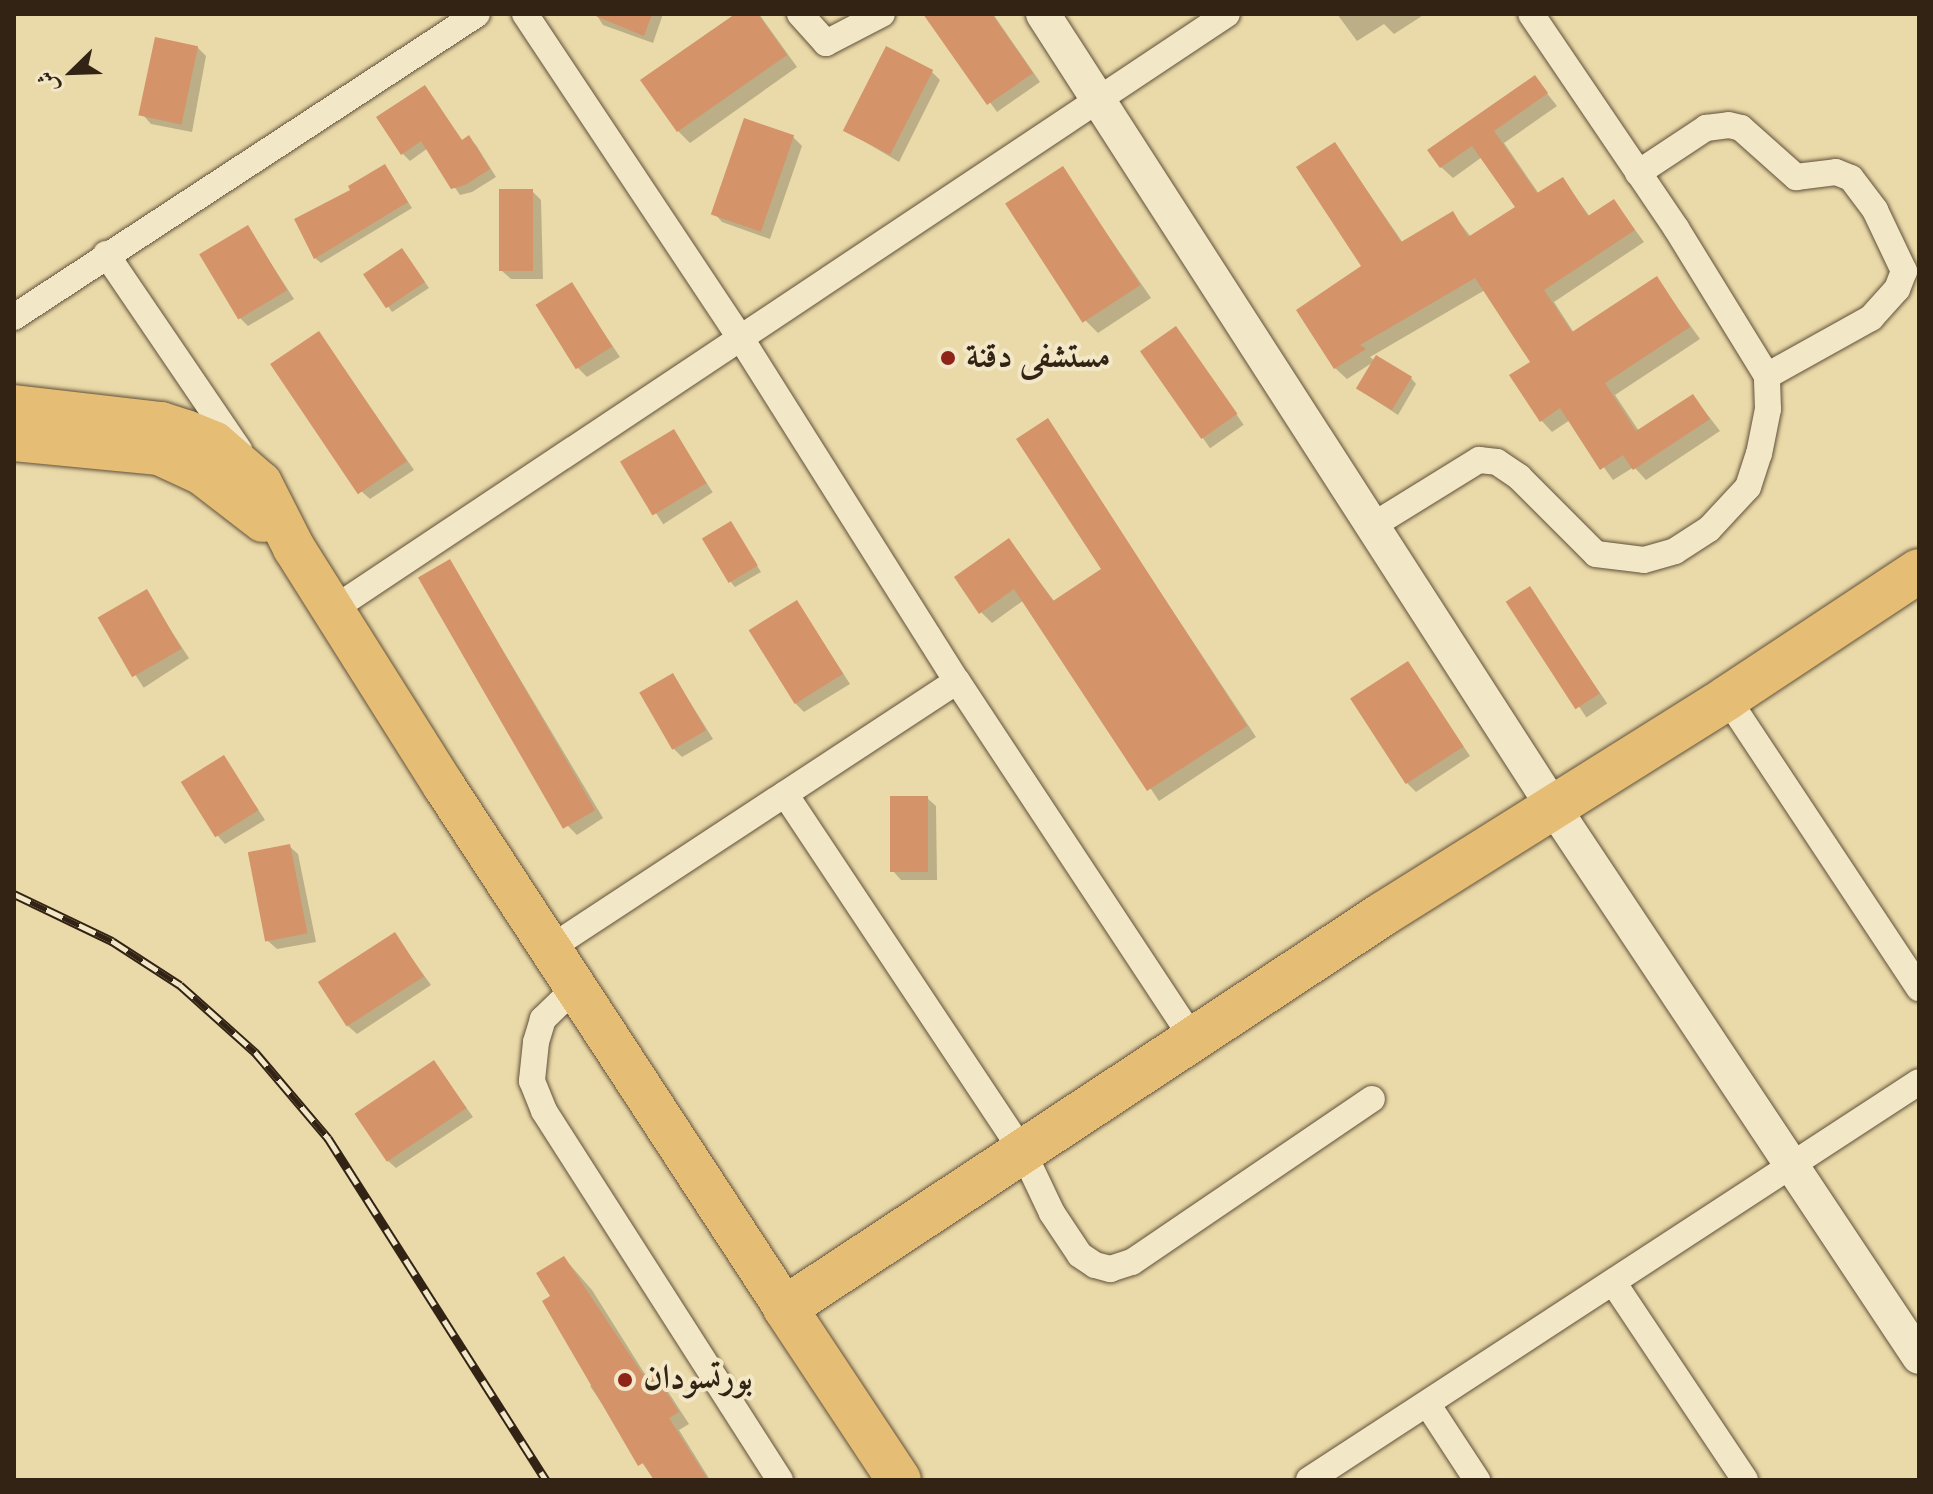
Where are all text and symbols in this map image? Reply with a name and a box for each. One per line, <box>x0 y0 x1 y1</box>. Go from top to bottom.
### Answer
north arrow <box>32 32 112 112</box>
text: ش <box>31 65 69 98</box>
place label: مستشفى دقنة <box>966 338 1111 378</box>
marker: مستشفى دقنة <box>937 347 959 369</box>
place label: بورتسودان <box>643 1360 753 1400</box>
marker: بورتسودان <box>614 1369 636 1391</box>

